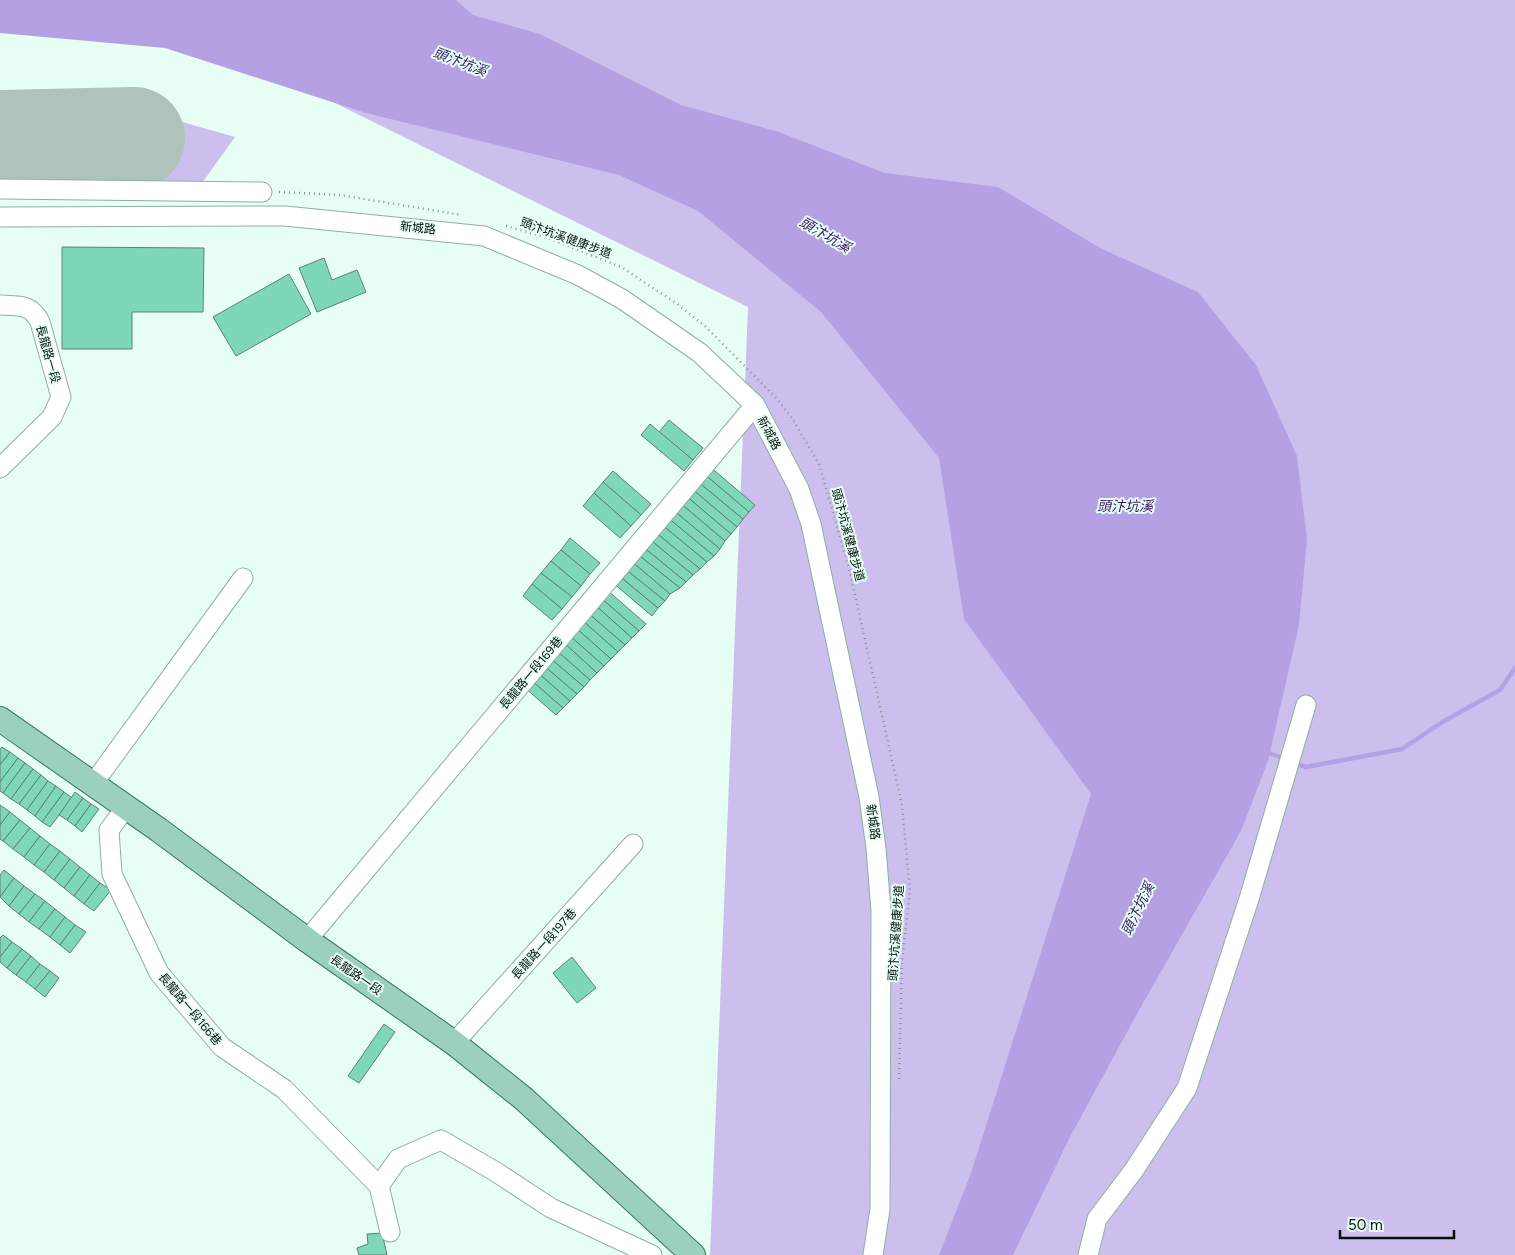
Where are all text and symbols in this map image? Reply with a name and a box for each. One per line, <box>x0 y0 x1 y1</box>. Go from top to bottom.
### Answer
water label: 頭汴坑溪 <box>431 44 491 81</box>
water label: 頭汴坑溪 <box>797 214 855 257</box>
street label: 頭汴坑溪健康步道 <box>518 215 614 261</box>
street label: 新城路 <box>399 219 437 237</box>
street label: 長龍路一段 <box>33 323 63 385</box>
street label: 新城路 <box>754 414 784 452</box>
street label: 頭汴坑溪健康步道 <box>829 487 867 583</box>
water label: 頭汴坑溪 <box>1097 498 1155 515</box>
street label: 長龍路一段169巷 <box>497 634 565 712</box>
street label: 新城路 <box>864 803 882 841</box>
water label: 頭汴坑溪 <box>1118 878 1159 938</box>
street label: 頭汴坑溪健康步道 <box>886 885 906 981</box>
street label: 長龍路一段197巷 <box>509 906 579 982</box>
street label: 長龍路一段 <box>327 952 385 998</box>
street label: 長龍路一段166巷 <box>156 970 224 1048</box>
scale bar <box>1340 1208 1454 1240</box>
text: 50 m <box>1348 1216 1383 1234</box>

